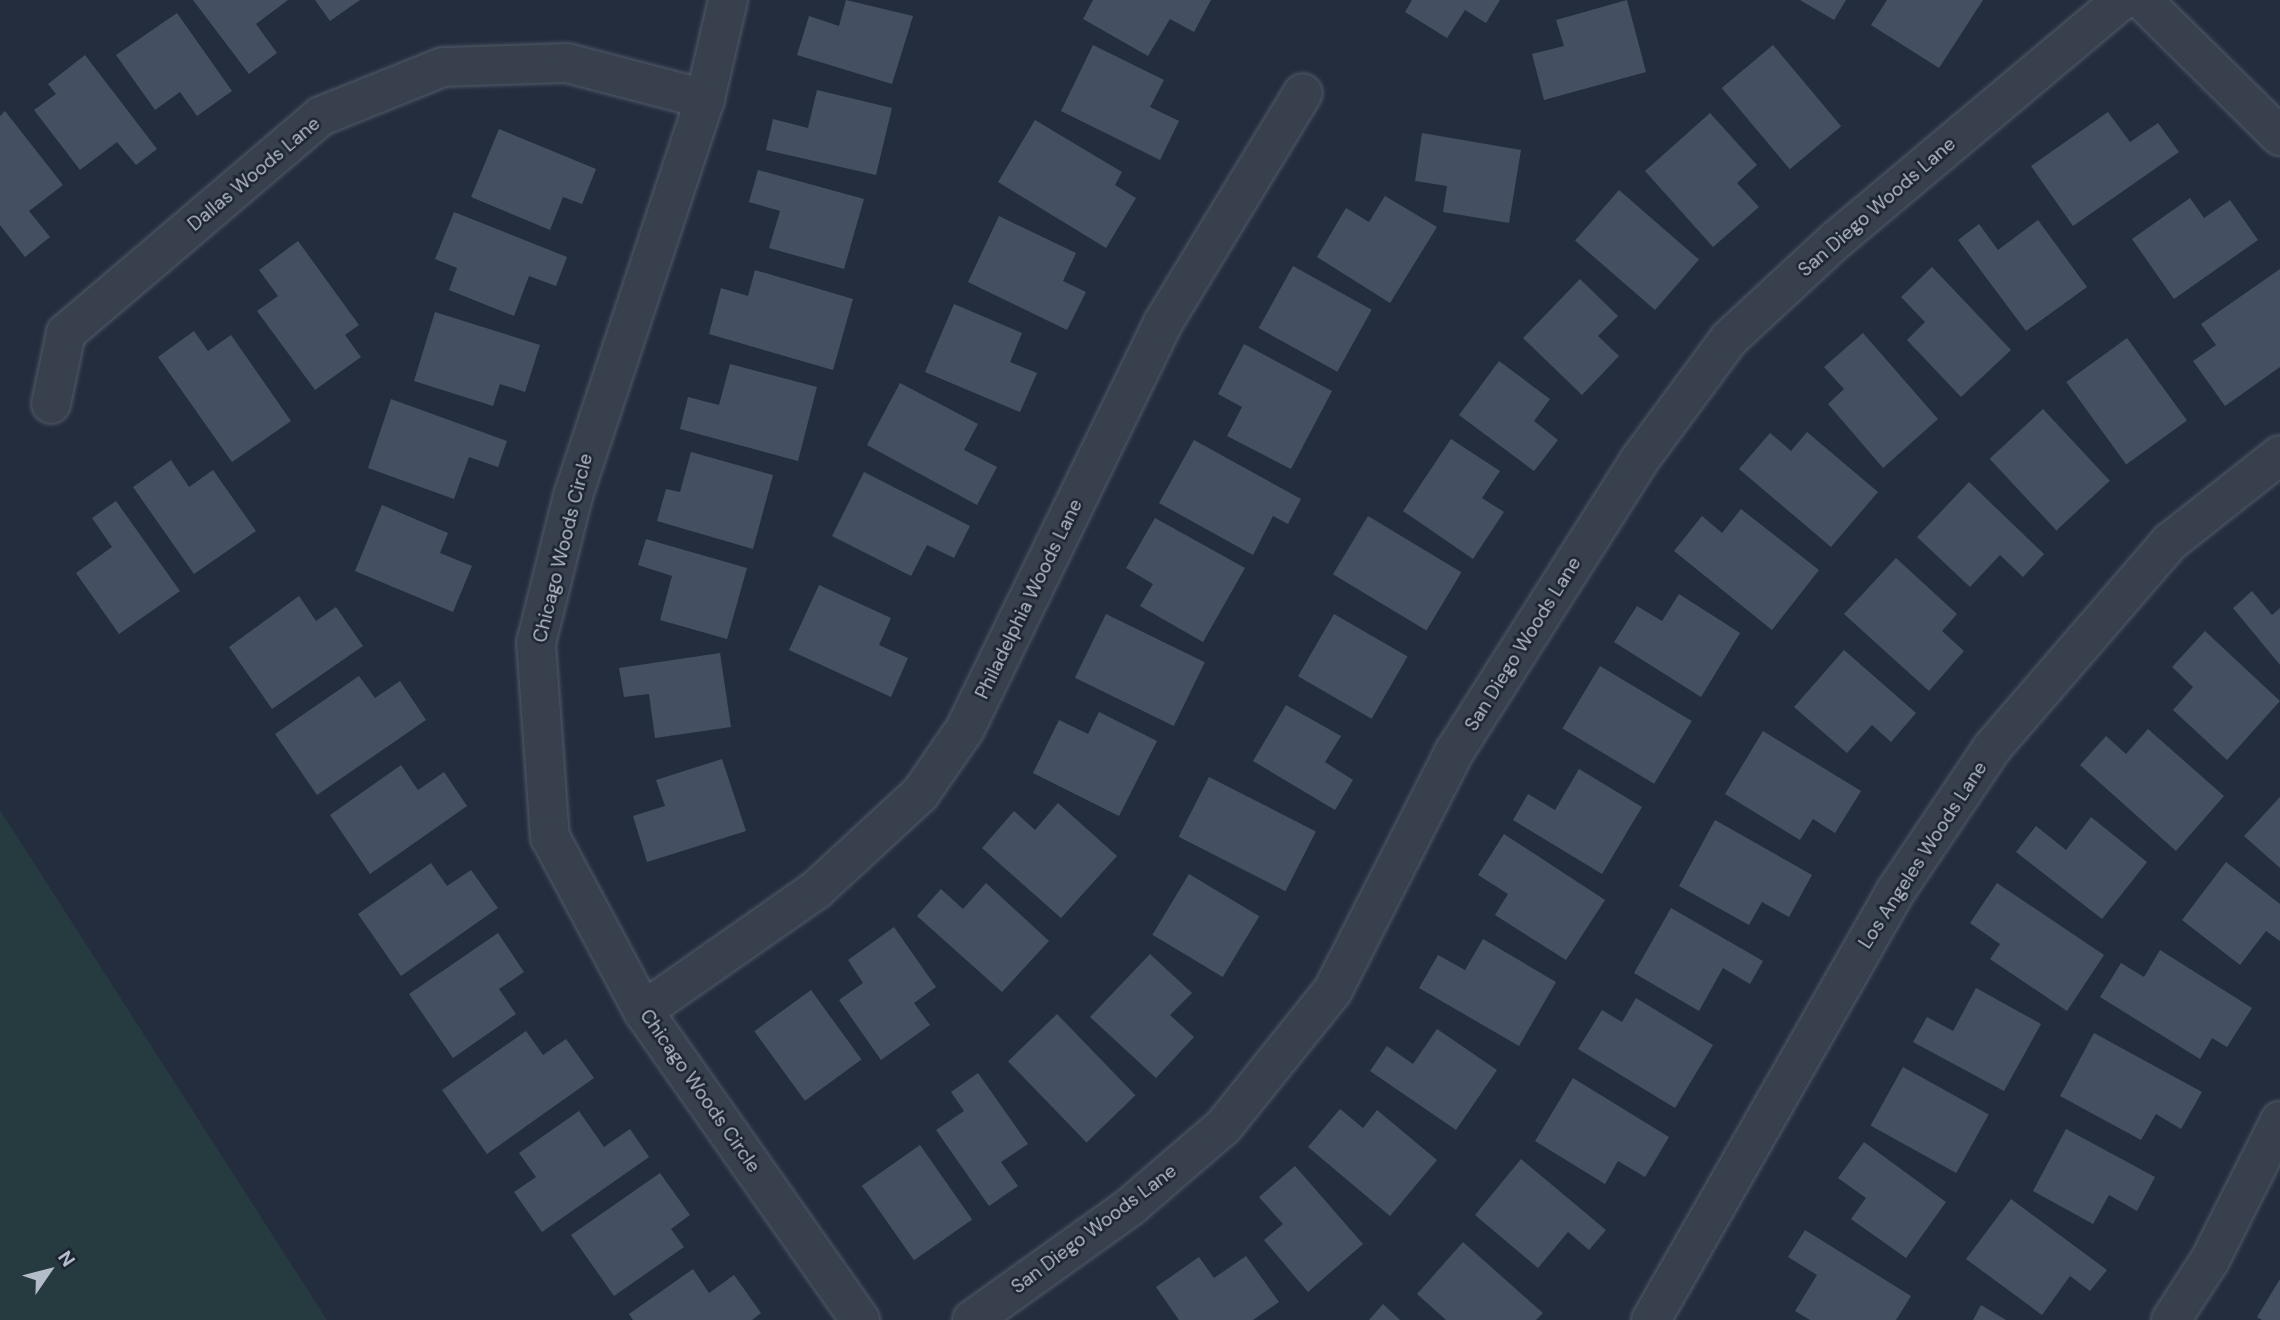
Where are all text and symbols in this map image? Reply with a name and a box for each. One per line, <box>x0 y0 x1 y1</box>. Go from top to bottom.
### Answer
street label: Dallas Woods Lane <box>183 112 325 236</box>
street label: San Diego Woods Lane <box>1794 133 1960 281</box>
street label: Chicago Woods Circle <box>528 451 598 645</box>
street label: Philadelphia Woods Lane <box>971 495 1087 703</box>
street label: San Diego Woods Lane <box>1460 553 1586 735</box>
street label: Los Angeles Woods Lane <box>1854 757 1992 953</box>
street label: Chicago Woods Circle <box>635 1005 765 1177</box>
street label: San Diego Woods Lane <box>1007 1159 1181 1299</box>
north arrow <box>14 1236 84 1306</box>
text: N <box>52 1246 81 1272</box>

